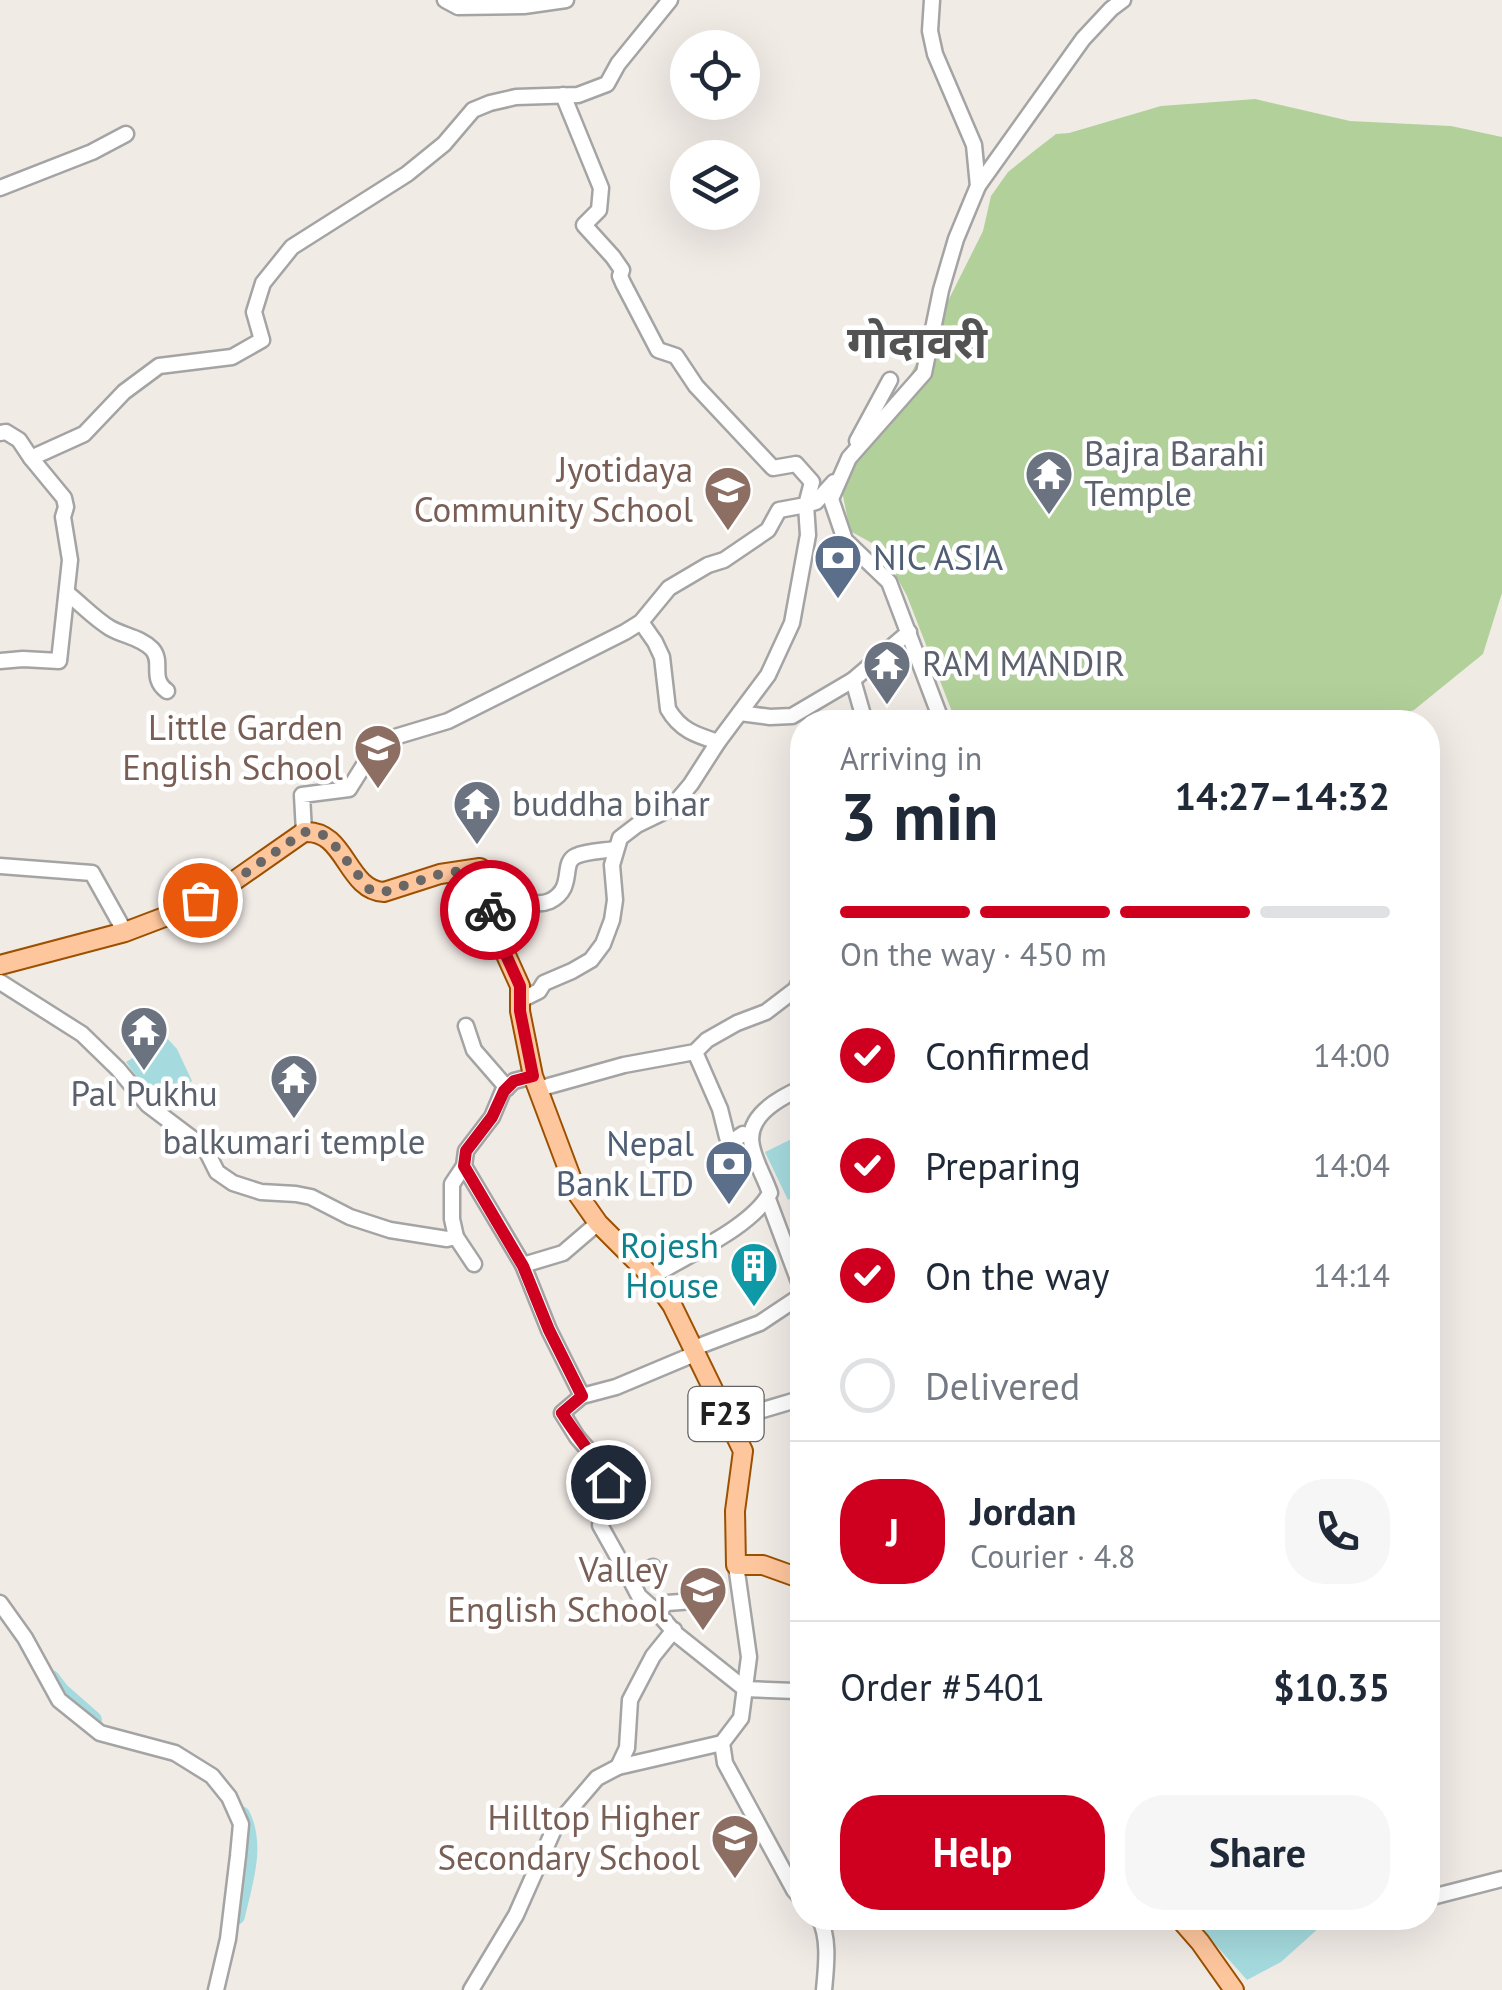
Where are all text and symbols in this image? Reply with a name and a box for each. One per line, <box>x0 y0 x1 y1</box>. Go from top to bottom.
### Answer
map controls <box>670 30 760 230</box>
button: locate <box>670 30 760 120</box>
button: layers <box>670 140 760 230</box>
district label: गोदावरी <box>847 312 988 370</box>
place label: Bajra Barahi Temple <box>1084 430 1265 516</box>
place label: Jyotidaya Community School <box>414 446 693 532</box>
temple icon: Bajra Barahi Temple <box>1023 448 1075 516</box>
school or university icon: Jyotidaya Community School <box>702 464 754 532</box>
bank icon: NIC ASIA <box>812 532 864 600</box>
place label: NIC ASIA <box>873 534 1004 580</box>
temple icon: RAM MANDIR <box>861 638 913 706</box>
place label: RAM MANDIR <box>922 640 1125 686</box>
place label: Little Garden English School <box>122 704 343 790</box>
school or university icon: Little Garden English School <box>352 722 404 790</box>
text: Arriving in <box>840 737 982 779</box>
text: 14:27–14:32 <box>1175 771 1390 820</box>
text: 3 min <box>840 774 999 858</box>
temple icon: buddha bihar <box>451 778 503 846</box>
place label: buddha bihar <box>512 780 710 826</box>
pin <box>158 858 243 943</box>
courier <box>440 860 540 960</box>
icon: bag <box>173 873 228 928</box>
icon: bike <box>463 883 518 938</box>
text: On the way · 450 m <box>840 933 1107 975</box>
temple icon: Pal Pukhu <box>118 1004 170 1072</box>
icon: check <box>840 1028 895 1083</box>
text: Confirmed <box>925 1031 1091 1080</box>
text: 14:00 <box>1313 1034 1390 1076</box>
temple icon: balkumari temple <box>268 1052 320 1120</box>
place label: Pal Pukhu <box>70 1070 218 1116</box>
place label: balkumari temple <box>162 1118 426 1164</box>
place label: Nepal Bank LTD <box>556 1120 694 1206</box>
bank icon: Nepal Bank LTD <box>703 1138 755 1206</box>
icon: check <box>840 1138 895 1193</box>
text: Preparing <box>925 1141 1081 1190</box>
text: 14:04 <box>1313 1144 1390 1186</box>
place label: Rojesh House <box>620 1222 719 1308</box>
building icon: Rojesh House <box>728 1240 780 1308</box>
icon: check <box>840 1248 895 1303</box>
text: On the way <box>925 1251 1110 1300</box>
text: 14:14 <box>1313 1254 1390 1296</box>
text: Delivered <box>925 1361 1080 1410</box>
road number: F23 <box>688 1387 764 1441</box>
pin <box>566 1440 651 1525</box>
icon: home <box>581 1455 636 1510</box>
button: phone <box>1285 1479 1390 1584</box>
text: Jordan <box>970 1486 1076 1535</box>
text: J <box>886 1507 899 1556</box>
text: Courier · 4.8 <box>970 1535 1136 1577</box>
place label: Valley English School <box>447 1546 668 1632</box>
school or university icon: Valley English School <box>677 1564 729 1632</box>
text: Order #5401 <box>840 1662 1045 1711</box>
text: $10.35 <box>1273 1662 1390 1711</box>
place label: Hilltop Higher Secondary School <box>437 1794 700 1880</box>
button: Help <box>840 1795 1105 1910</box>
button: Share <box>1125 1795 1390 1910</box>
school or university icon: Hilltop Higher Secondary School <box>709 1812 761 1880</box>

